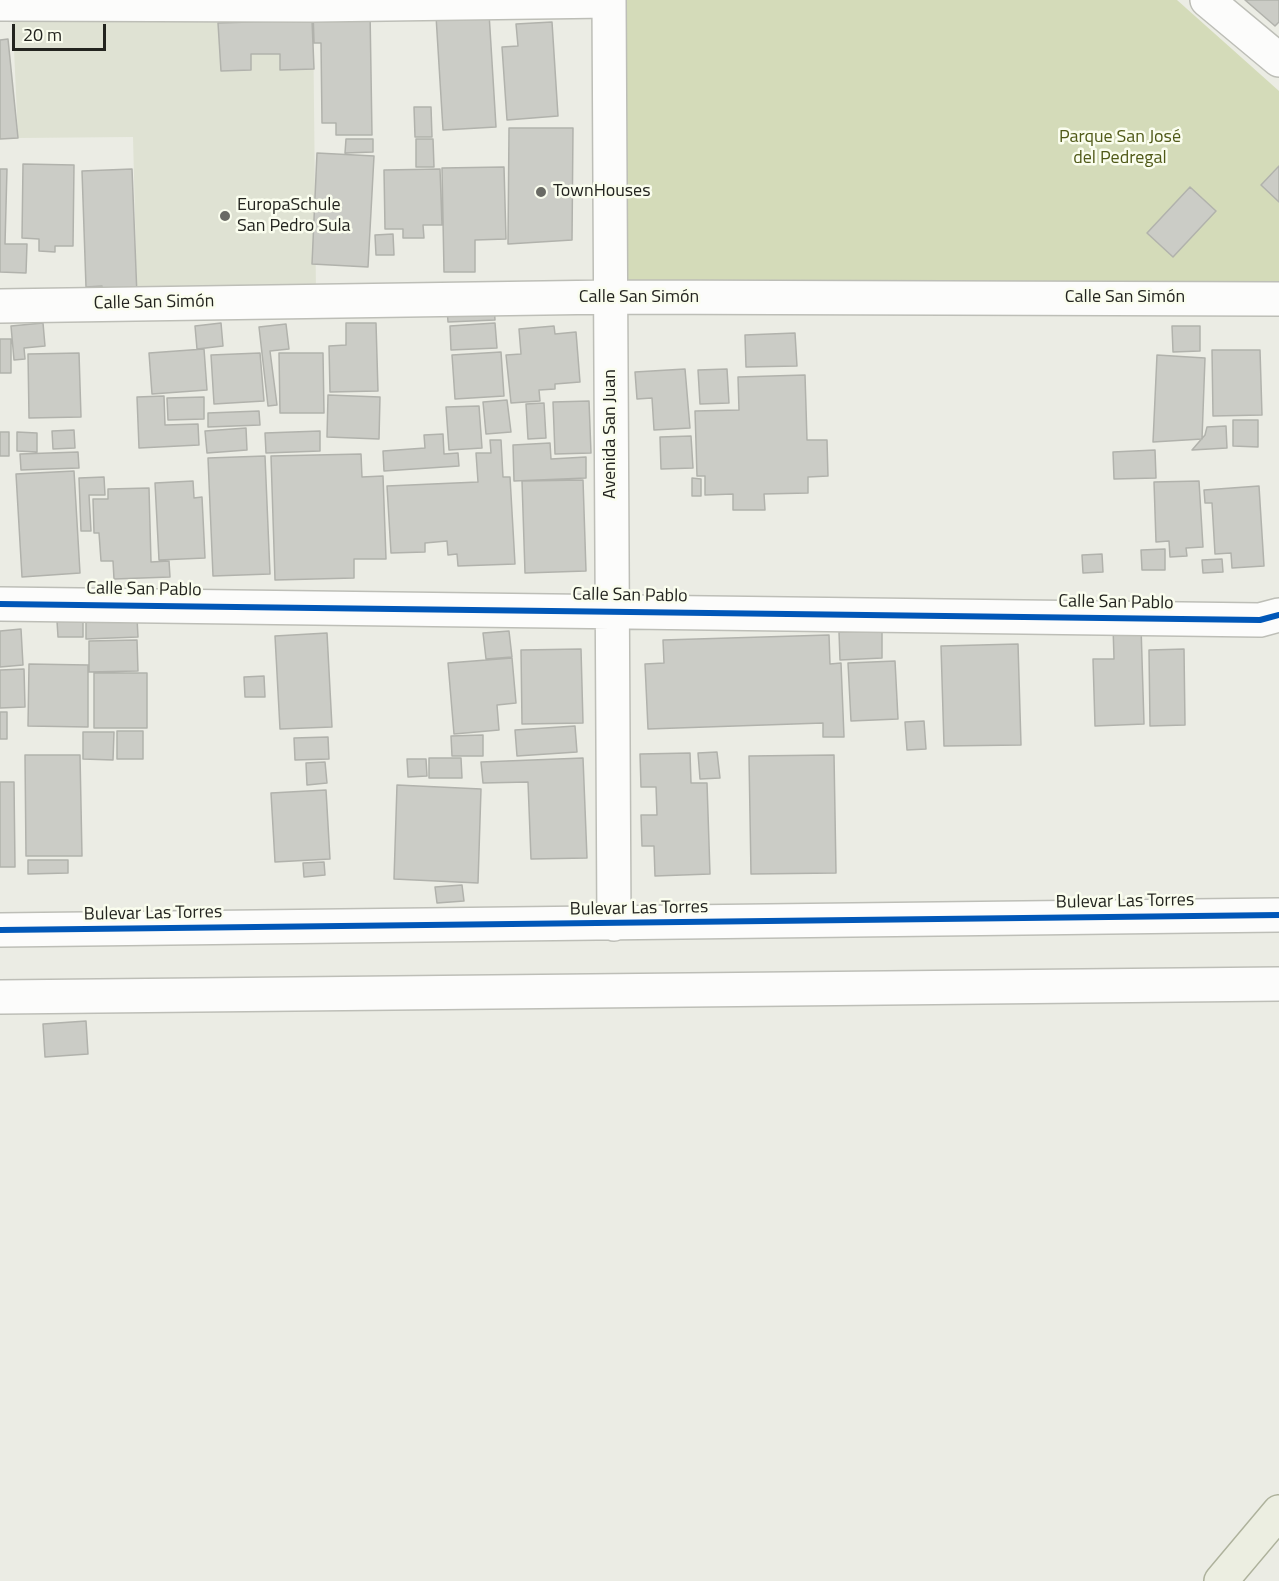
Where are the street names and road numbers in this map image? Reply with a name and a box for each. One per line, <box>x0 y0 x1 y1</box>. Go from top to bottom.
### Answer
street label: Calle San Simón <box>579 287 699 309</box>
street label: Calle San Simón <box>1065 287 1185 309</box>
street label: Calle San Simón <box>94 291 214 315</box>
street label: Avenida San Juan <box>600 369 622 499</box>
street label: Calle San Pablo <box>86 578 202 602</box>
street label: Calle San Pablo <box>572 584 688 608</box>
street label: Calle San Pablo <box>1058 591 1174 615</box>
street label: Bulevar Las Torres <box>1056 890 1194 914</box>
street label: Bulevar Las Torres <box>570 897 708 921</box>
street label: Bulevar Las Torres <box>84 902 222 926</box>

